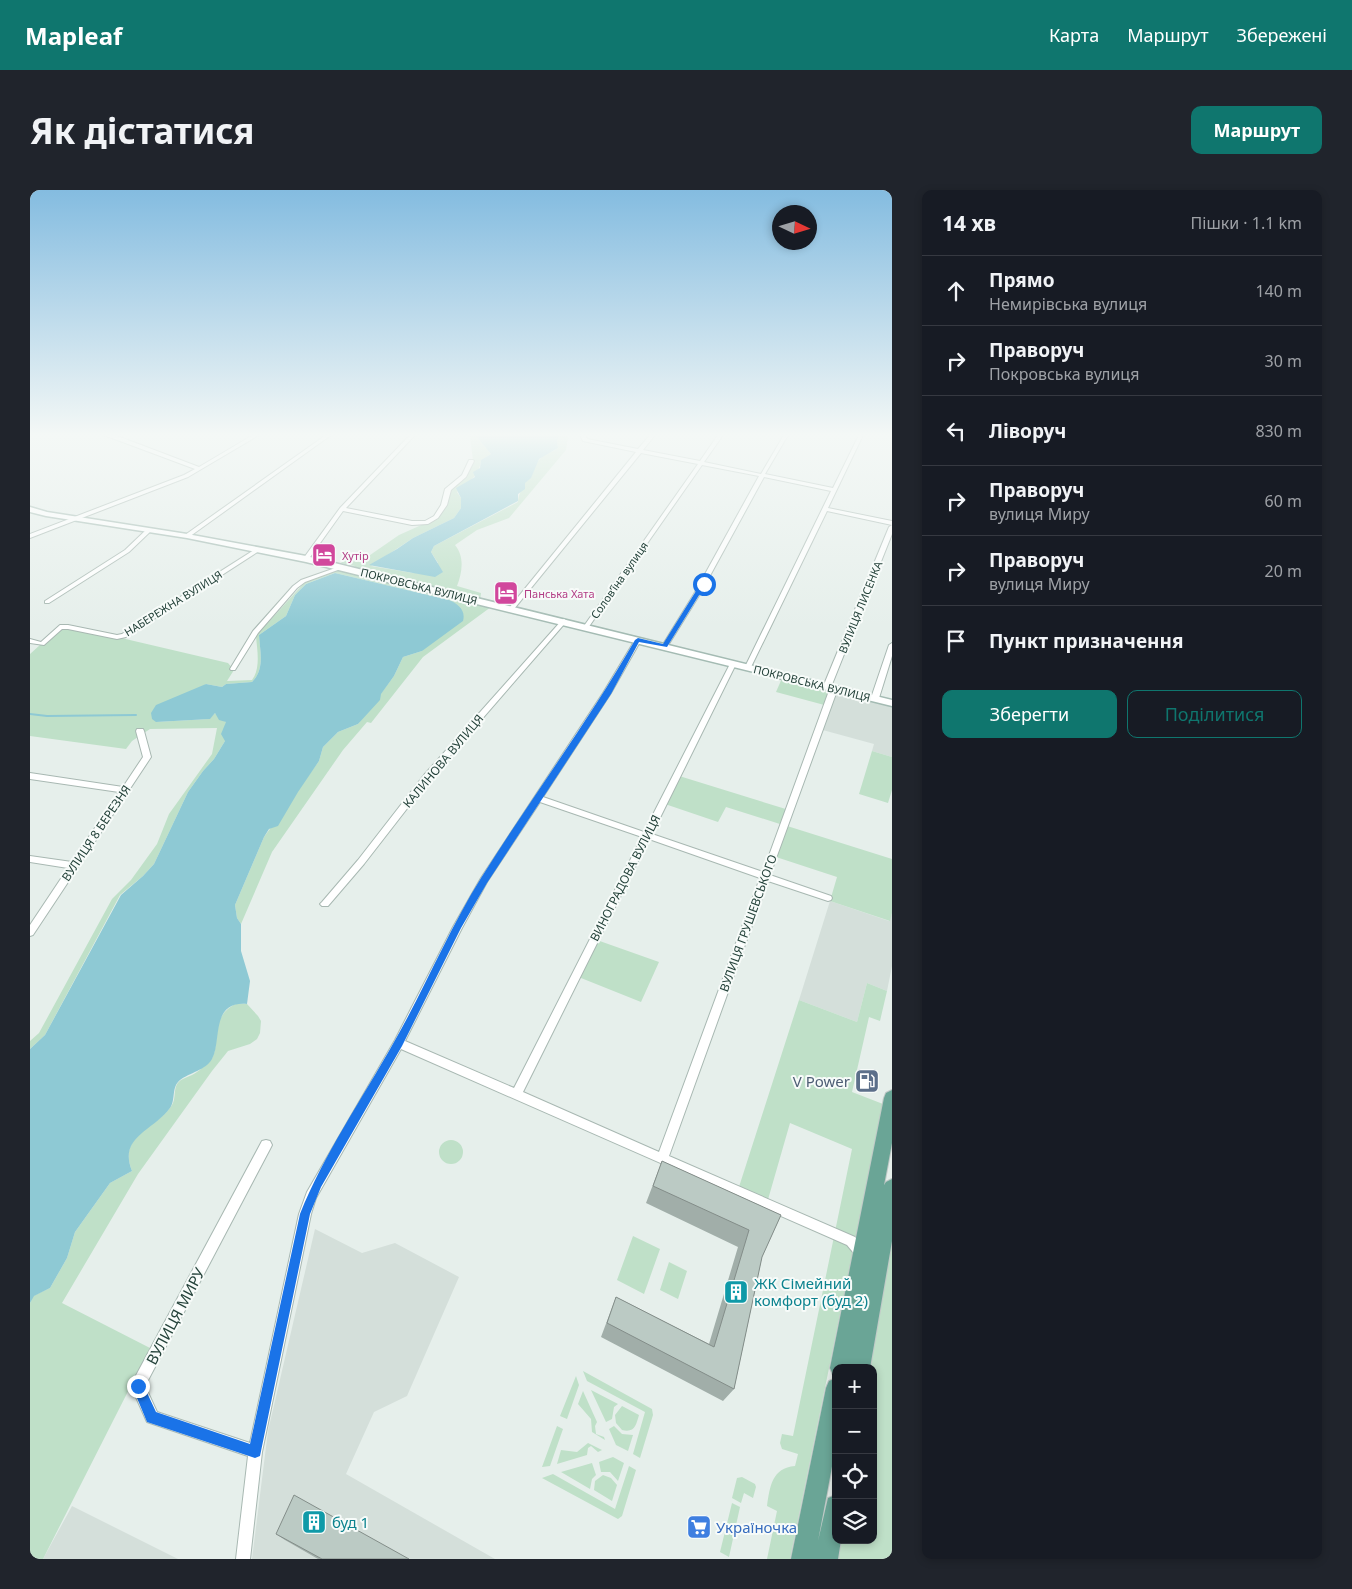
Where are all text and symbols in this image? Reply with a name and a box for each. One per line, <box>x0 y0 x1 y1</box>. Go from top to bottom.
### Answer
text: Mapleaf <box>25 19 122 52</box>
text: Карта <box>1049 23 1099 47</box>
text: Маршрут <box>1127 23 1209 47</box>
text: Збережені <box>1237 23 1327 47</box>
button: Маршрут <box>1191 106 1322 154</box>
text: Як дістатися <box>30 107 255 154</box>
north arrow <box>772 205 817 250</box>
text: 14 хв <box>942 209 996 237</box>
text: Пішки · 1.1 km <box>1191 212 1302 234</box>
text: Прямо <box>989 267 1055 293</box>
icon: ahead <box>942 277 970 305</box>
text: 140 m <box>1255 280 1302 302</box>
text: Немирівська вулиця <box>989 293 1147 315</box>
text: Праворуч <box>989 337 1084 363</box>
icon: right <box>942 347 970 375</box>
text: 30 m <box>1265 350 1302 372</box>
text: Покровська вулиця <box>989 363 1139 385</box>
icon: left <box>942 417 970 445</box>
text: Ліворуч <box>989 418 1066 444</box>
text: 830 m <box>1255 420 1302 442</box>
text: Праворуч <box>989 477 1084 503</box>
icon: right <box>942 487 970 515</box>
text: 60 m <box>1265 490 1302 512</box>
text: вулиця Миру <box>989 503 1090 525</box>
street label: Соловʼїна вулиця <box>587 539 651 621</box>
hotel icon: Хутір <box>311 542 337 568</box>
text: Праворуч <box>989 547 1084 573</box>
place label: Хутір <box>342 548 369 563</box>
icon: right <box>942 557 970 585</box>
street label: ВУЛИЦЯ ЛИСЕНКА <box>835 558 886 655</box>
text: 20 m <box>1265 560 1302 582</box>
street label: ПОКРОВСЬКА ВУЛИЦЯ <box>359 564 479 608</box>
street label: НАБЕРЕЖНА ВУЛИЦЯ <box>121 567 225 639</box>
route start <box>693 573 716 596</box>
text: вулиця Миру <box>989 573 1090 595</box>
hotel icon: Панська Хата <box>493 580 519 606</box>
place label: Панська Хата <box>524 586 595 601</box>
icon: arrive <box>942 627 970 655</box>
text: Пункт призначення <box>989 628 1183 654</box>
street label: ПОКРОВСЬКА ВУЛИЦЯ <box>752 661 872 705</box>
button: Зберегти <box>942 690 1117 738</box>
button: Поділитися <box>1127 690 1302 738</box>
street label: КАЛИНОВА ВУЛИЦЯ <box>399 711 487 811</box>
street label: ВУЛИЦЯ 8 БЕРЕЗНЯ <box>57 782 135 884</box>
street label: ВИНОГРАДОВА ВУЛИЦЯ <box>586 812 664 944</box>
street label: ВУЛИЦЯ ГРУШЕВСЬКОГО <box>715 852 781 994</box>
fuel station icon: V Power <box>854 1068 880 1094</box>
place label: V Power <box>793 1071 850 1091</box>
street label: ВУЛИЦЯ МИРУ <box>141 1263 209 1368</box>
place label: ЖК Сімейний комфорт (буд 2) <box>754 1273 868 1310</box>
building icon: ЖК Сімейний комфорт (буд 2) <box>723 1279 749 1305</box>
map controls <box>832 1364 877 1544</box>
button: + <box>832 1364 877 1409</box>
route end <box>127 1375 150 1398</box>
button: − <box>832 1409 877 1454</box>
button: locate <box>832 1454 877 1499</box>
button: layers <box>832 1499 877 1544</box>
building icon: буд 1 <box>301 1509 327 1535</box>
place label: буд 1 <box>332 1512 369 1532</box>
supermarket icon: Україночка <box>686 1514 712 1540</box>
place label: Україночка <box>716 1517 797 1537</box>

